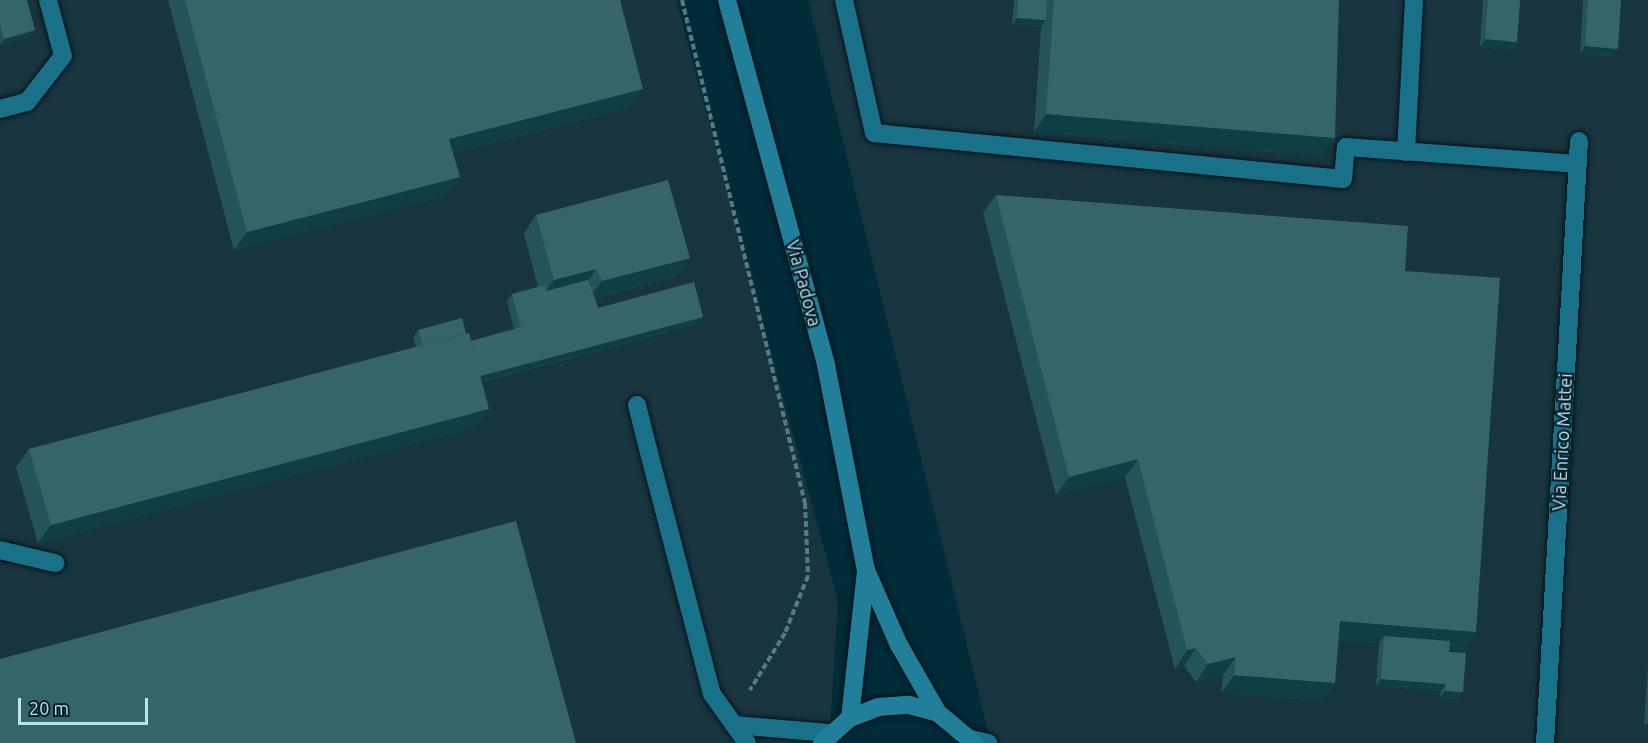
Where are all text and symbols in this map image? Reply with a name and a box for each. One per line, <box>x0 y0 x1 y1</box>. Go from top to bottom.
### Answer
street label: Via Padova <box>782 237 826 329</box>
street label: Via Enrico Mattei <box>1548 373 1576 511</box>
scale bar <box>21 686 152 724</box>
text: 20 m <box>29 698 69 718</box>

